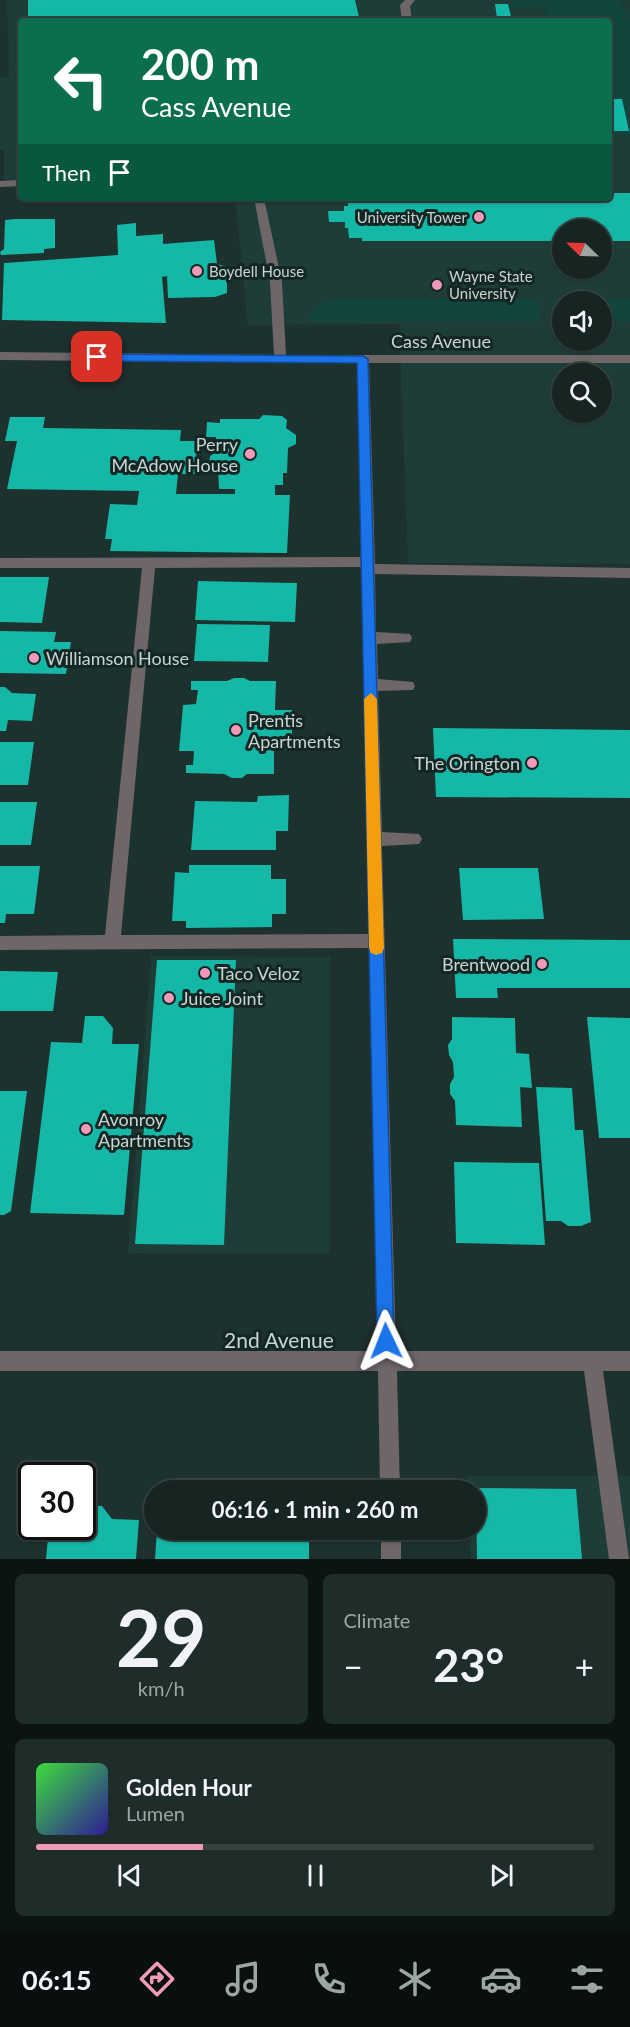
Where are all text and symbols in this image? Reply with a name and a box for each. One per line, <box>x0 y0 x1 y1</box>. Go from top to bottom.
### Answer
text: 200 m <box>141 39 259 89</box>
icon: left <box>42 42 120 120</box>
text: Cass Avenue <box>141 90 291 123</box>
icon: arrive <box>103 156 136 189</box>
text: Then <box>42 159 91 186</box>
place label: University Tower <box>357 208 468 226</box>
marker: University Tower <box>472 210 486 224</box>
north arrow <box>552 219 612 279</box>
map controls <box>552 219 612 423</box>
place label: Boydell House <box>209 262 304 280</box>
marker: Boydell House <box>190 264 204 278</box>
place label: Wayne State University <box>449 267 533 302</box>
marker: Wayne State University <box>430 278 444 292</box>
button: sound <box>552 291 612 351</box>
street label: Cass Avenue <box>391 330 491 352</box>
pin <box>71 331 122 382</box>
icon: arrive <box>80 340 113 373</box>
button: search <box>552 363 612 423</box>
place label: Perry McAdow House <box>111 433 239 476</box>
marker: Perry McAdow House <box>243 447 257 461</box>
place label: Williamson House <box>46 647 189 669</box>
marker: Williamson House <box>27 651 41 665</box>
place label: Prentis Apartments <box>248 709 341 752</box>
marker: Prentis Apartments <box>229 723 243 737</box>
place label: The Orington <box>414 752 520 774</box>
marker: The Orington <box>525 756 539 770</box>
place label: Brentwood <box>442 953 530 975</box>
marker: Brentwood <box>535 957 549 971</box>
place label: Taco Veloz <box>217 962 300 984</box>
marker: Taco Veloz <box>198 966 212 980</box>
place label: Juice Joint <box>181 987 263 1009</box>
marker: Juice Joint <box>162 991 176 1005</box>
place label: Avonroy Apartments <box>98 1108 191 1151</box>
marker: Avonroy Apartments <box>79 1122 93 1136</box>
position arrow <box>354 1309 418 1373</box>
street label: 2nd Avenue <box>224 1327 334 1352</box>
speed limit sign: 30 <box>18 1462 96 1540</box>
text: 06:16 · 1 min · 260 m <box>212 1496 418 1523</box>
text: 29 <box>116 1590 206 1684</box>
text: Climate <box>344 1608 410 1632</box>
text: 23° <box>433 1638 504 1692</box>
text: − <box>344 1646 363 1686</box>
text: + <box>575 1646 594 1686</box>
text: km/h <box>138 1676 185 1700</box>
text: Golden Hour <box>126 1774 252 1801</box>
text: Lumen <box>126 1801 185 1825</box>
icon: previous <box>113 1859 146 1892</box>
icon: pause <box>299 1859 332 1892</box>
icon: next <box>485 1859 518 1892</box>
icon: directions <box>136 1958 178 2000</box>
icon: music <box>222 1958 264 2000</box>
icon: phone <box>308 1958 350 2000</box>
icon: climate <box>394 1958 436 2000</box>
icon: car <box>480 1958 522 2000</box>
icon: filters <box>566 1958 608 2000</box>
text: 06:15 <box>22 1963 92 1996</box>

